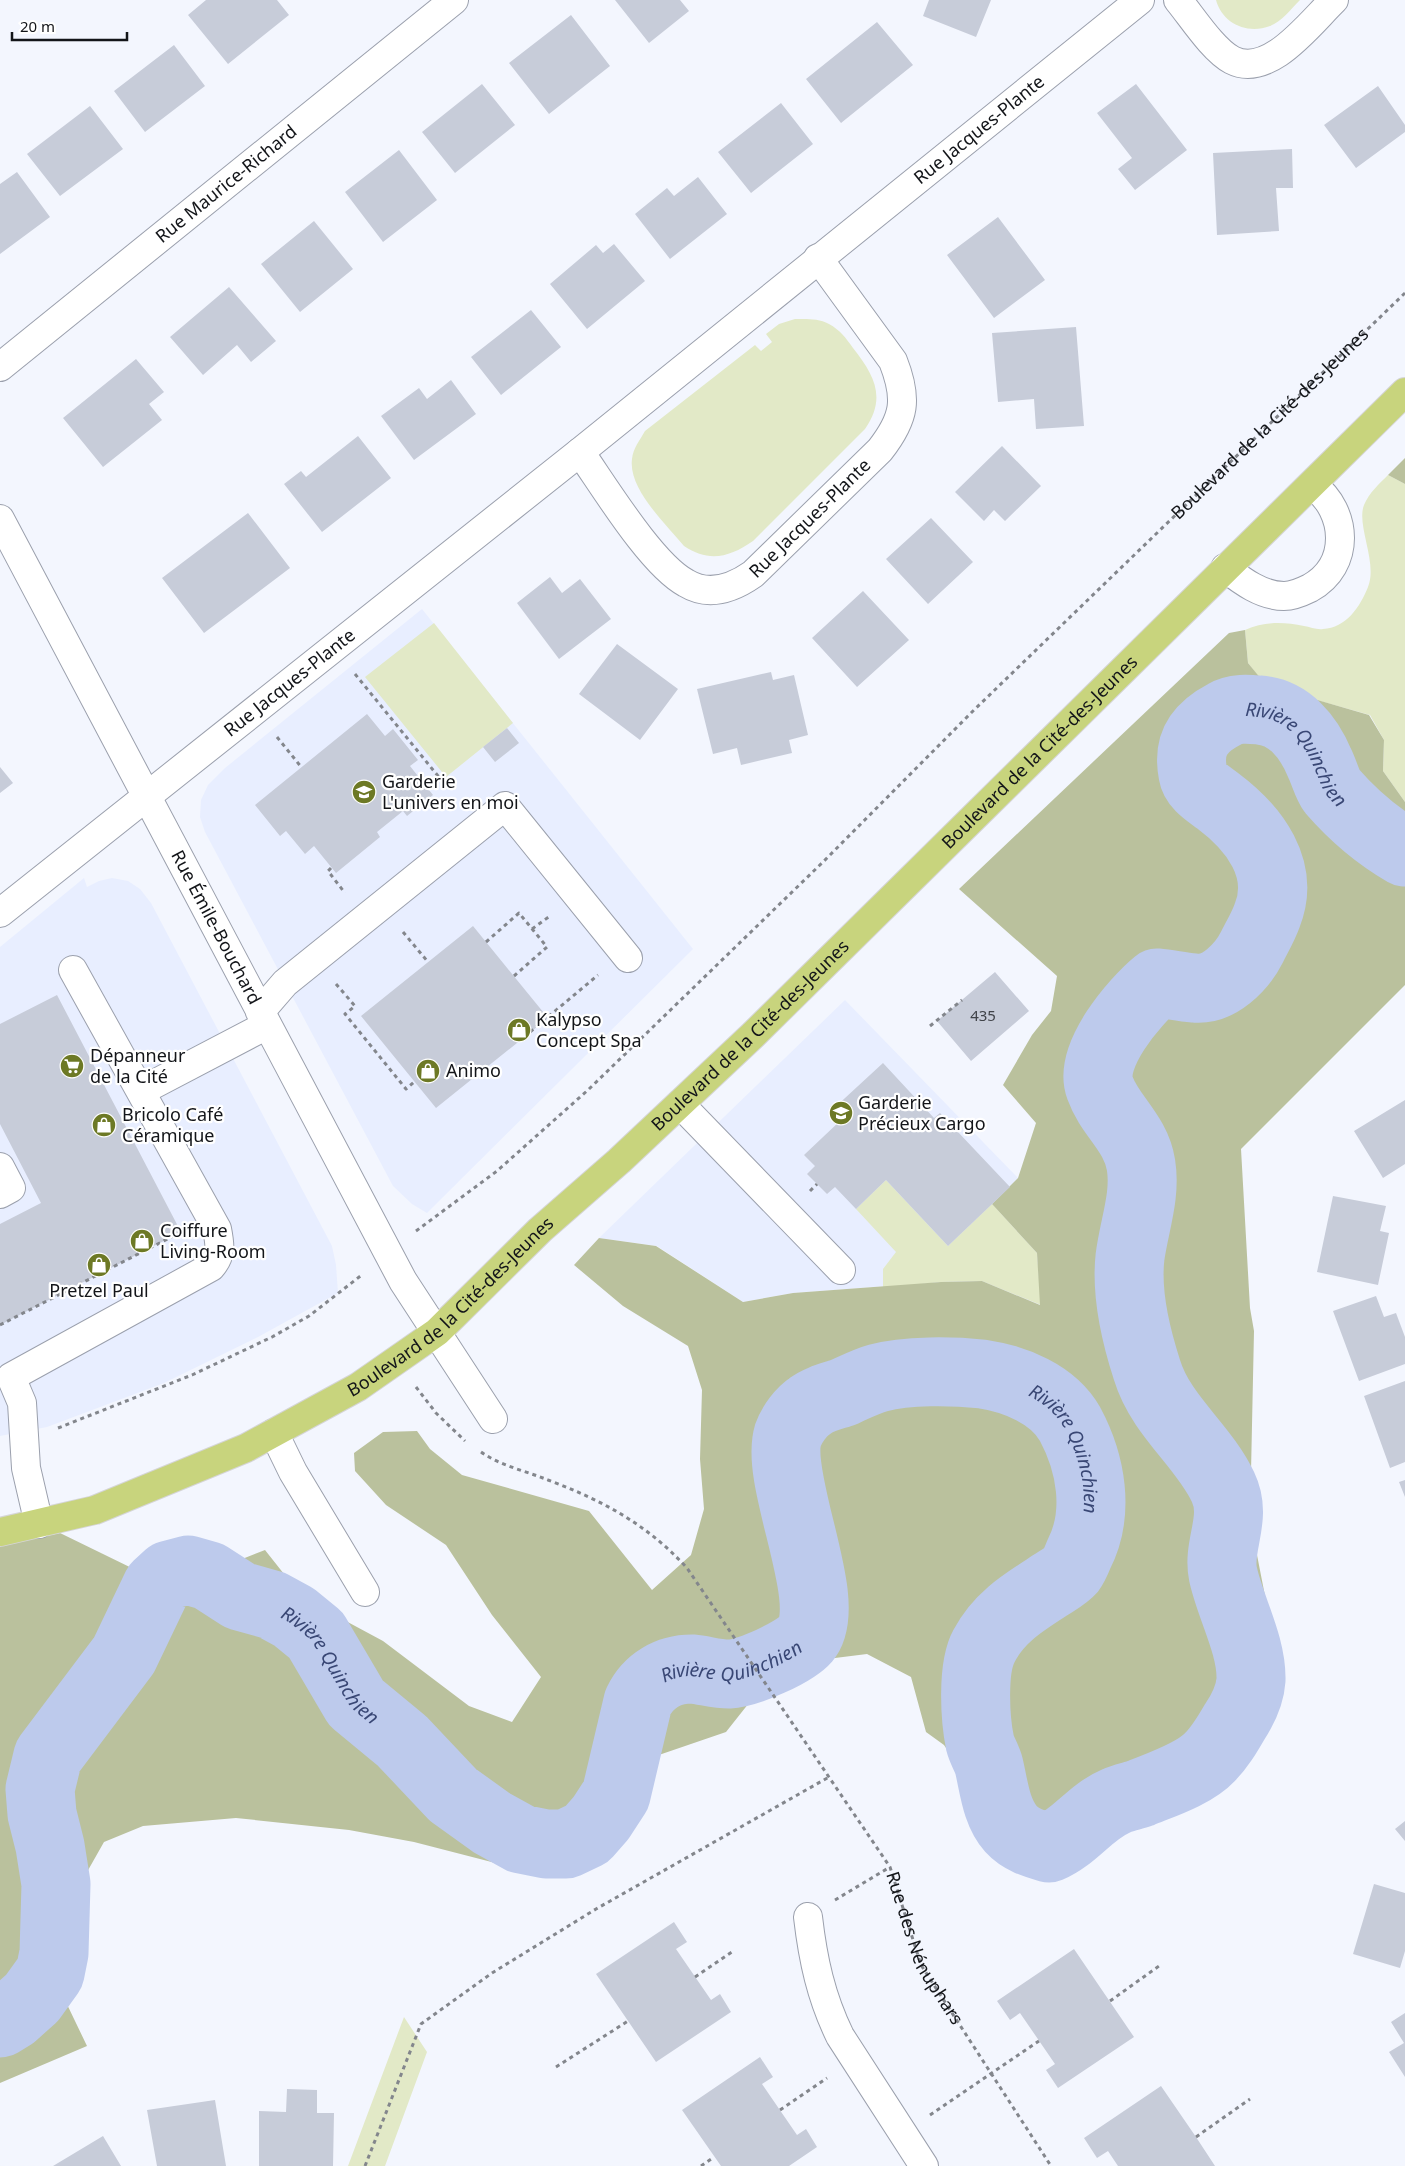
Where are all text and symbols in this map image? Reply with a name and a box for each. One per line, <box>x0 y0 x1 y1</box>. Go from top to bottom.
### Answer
scale bar <box>12 10 128 42</box>
text: 20 m <box>20 16 55 36</box>
street label: Rue Jacques-Plante <box>908 69 1049 189</box>
street label: Rue Maurice-Richard <box>150 119 301 248</box>
street label: Boulevard de la Cité-des-Jeunes <box>1165 322 1373 524</box>
street label: Rue Jacques-Plante <box>743 453 875 583</box>
street label: Rue Jacques-Plante <box>219 622 360 741</box>
street label: Boulevard de la Cité-des-Jeunes <box>936 650 1142 853</box>
water label: Rivière Quinchien <box>1245 696 1353 812</box>
place label: Garderie L'univers en moi <box>382 769 519 814</box>
school or university icon: Garderie L'univers en moi <box>351 779 377 805</box>
street label: Rue Émile-Bouchard <box>166 846 267 1008</box>
street label: Boulevard de la Cité-des-Jeunes <box>646 934 854 1136</box>
house number: 435 <box>970 1005 996 1025</box>
place label: Kalypso Concept Spa <box>536 1007 641 1052</box>
shop icon: Kalypso Concept Spa <box>506 1017 532 1043</box>
place label: Dépanneur de la Cité <box>90 1043 186 1088</box>
supermarket icon: Dépanneur de la Cité <box>59 1053 85 1079</box>
shop icon: Animo <box>415 1058 441 1084</box>
place label: Animo <box>446 1058 501 1082</box>
place label: Garderie Précieux Cargo <box>858 1090 986 1135</box>
school or university icon: Garderie Précieux Cargo <box>828 1100 854 1126</box>
place label: Bricolo Café Céramique <box>122 1102 223 1147</box>
shop icon: Bricolo Café Céramique <box>91 1112 117 1138</box>
street label: Boulevard de la Cité-des-Jeunes <box>343 1211 558 1402</box>
place label: Coiffure Living-Room <box>160 1218 266 1263</box>
shop icon: Coiffure Living-Room <box>129 1228 155 1254</box>
shop icon: Pretzel Paul <box>86 1252 112 1278</box>
place label: Pretzel Paul <box>49 1278 149 1302</box>
water label: Rivière Quinchien <box>1024 1378 1104 1514</box>
water label: Rivière Quinchien <box>277 1600 385 1730</box>
water label: Rivière Quinchien <box>656 1634 807 1688</box>
street label: Rue des Nénuphars <box>881 1868 969 2029</box>

